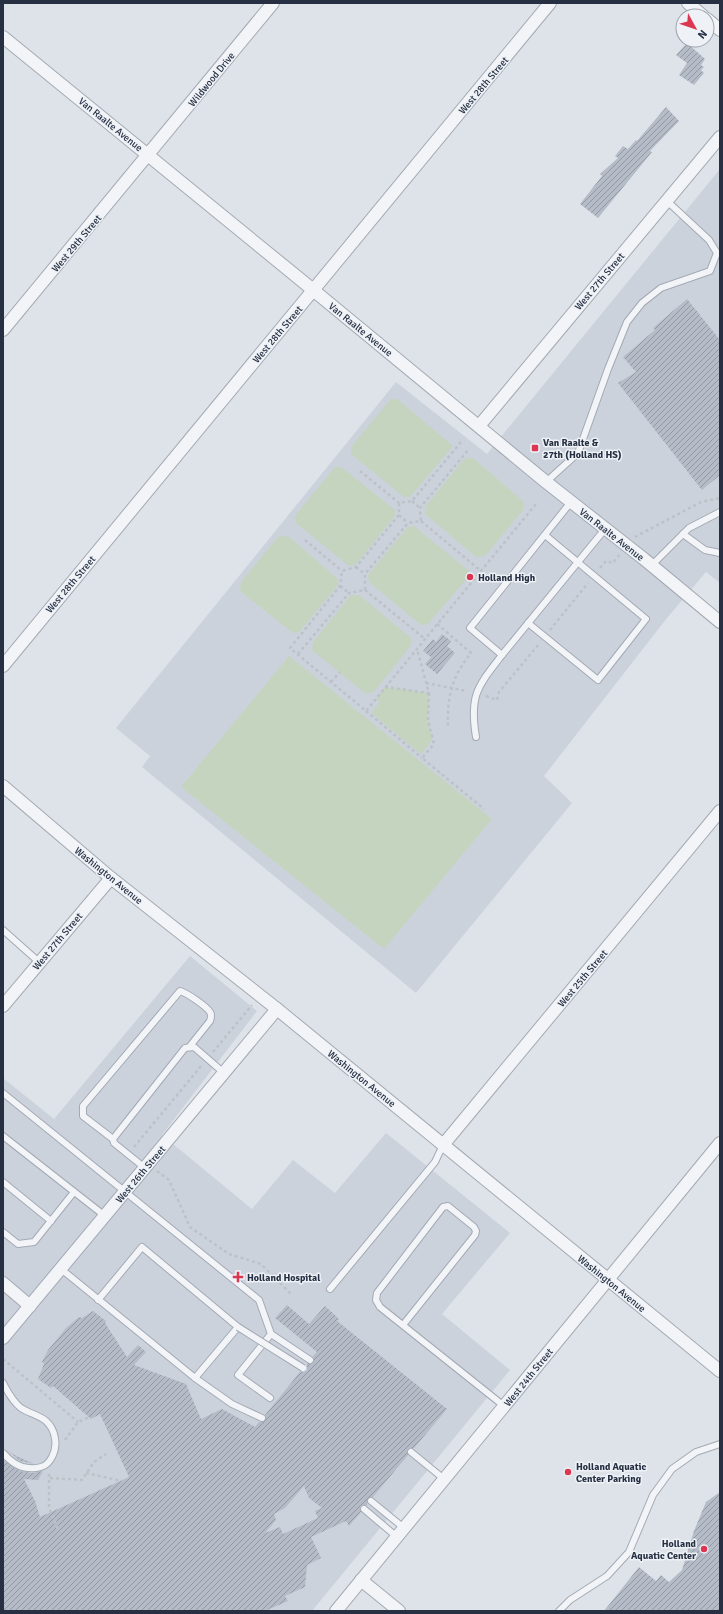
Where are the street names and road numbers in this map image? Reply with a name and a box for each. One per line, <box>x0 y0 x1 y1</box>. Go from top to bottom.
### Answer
street label: Wildwood Drive <box>186 50 237 109</box>
street label: West 28th Street <box>456 54 512 117</box>
street label: Van Raalte Avenue <box>76 95 145 154</box>
street label: West 29th Street <box>49 212 105 275</box>
street label: West 27th Street <box>572 250 628 313</box>
street label: Van Raalte Avenue <box>326 300 395 359</box>
street label: West 28th Street <box>250 303 306 366</box>
street label: Van Raalte Avenue <box>577 506 646 564</box>
street label: West 28th Street <box>43 553 99 616</box>
street label: Washington Avenue <box>72 845 145 907</box>
street label: West 27th Street <box>30 910 86 973</box>
street label: West 25th Street <box>555 947 611 1010</box>
street label: Washington Avenue <box>325 1048 398 1110</box>
street label: West 26th Street <box>113 1143 169 1206</box>
street label: Washington Avenue <box>575 1253 648 1315</box>
street label: West 24th Street <box>502 1346 556 1409</box>

